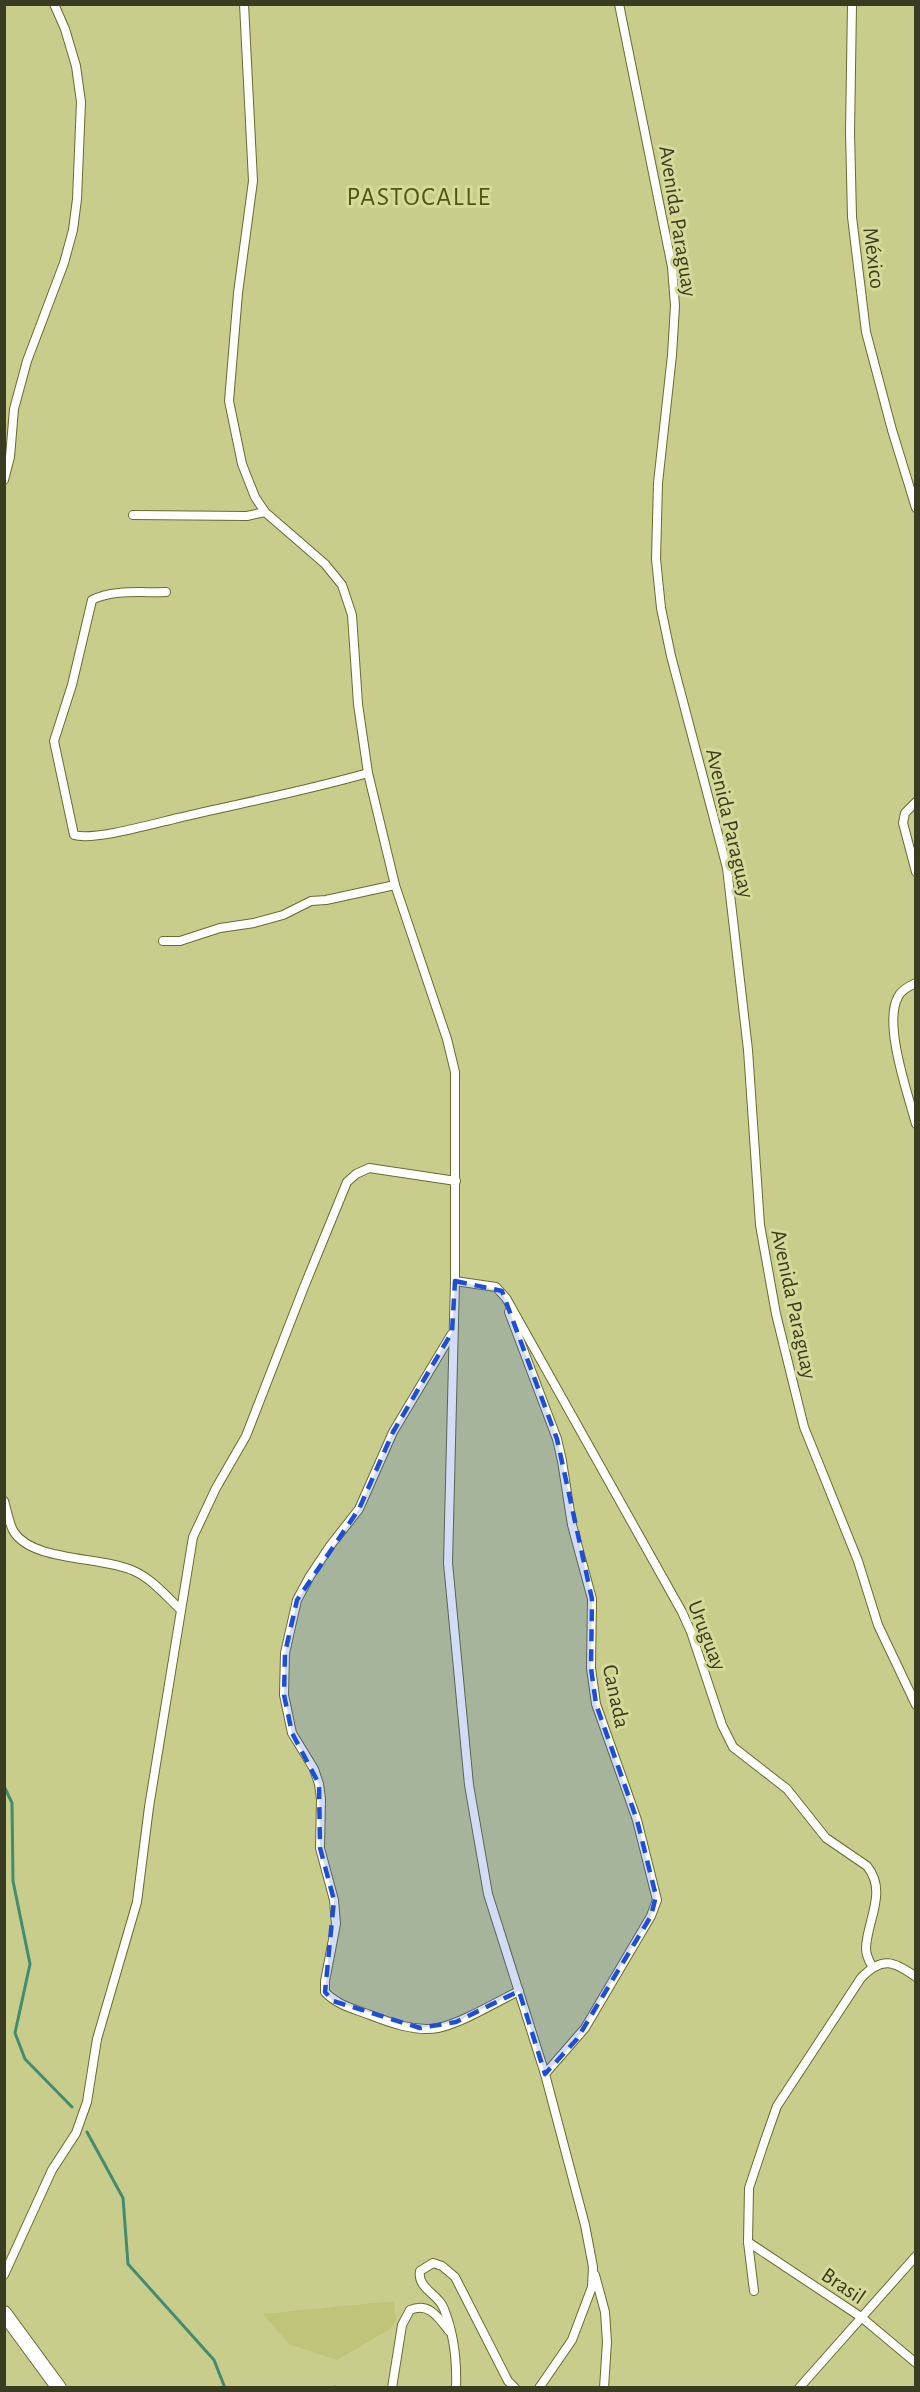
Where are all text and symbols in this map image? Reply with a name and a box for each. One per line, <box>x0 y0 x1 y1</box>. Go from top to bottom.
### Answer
street label: Avenida Paraguay <box>655 144 701 299</box>
district label: PASTOCALLE <box>346 184 492 210</box>
street label: México <box>859 226 889 290</box>
street label: Avenida Paraguay <box>702 747 758 901</box>
street label: Avenida Paraguay <box>767 1227 821 1382</box>
street label: Uruguay <box>684 1597 731 1674</box>
street label: Canada <box>599 1662 633 1730</box>
street label: Brasil <box>818 2263 869 2308</box>

